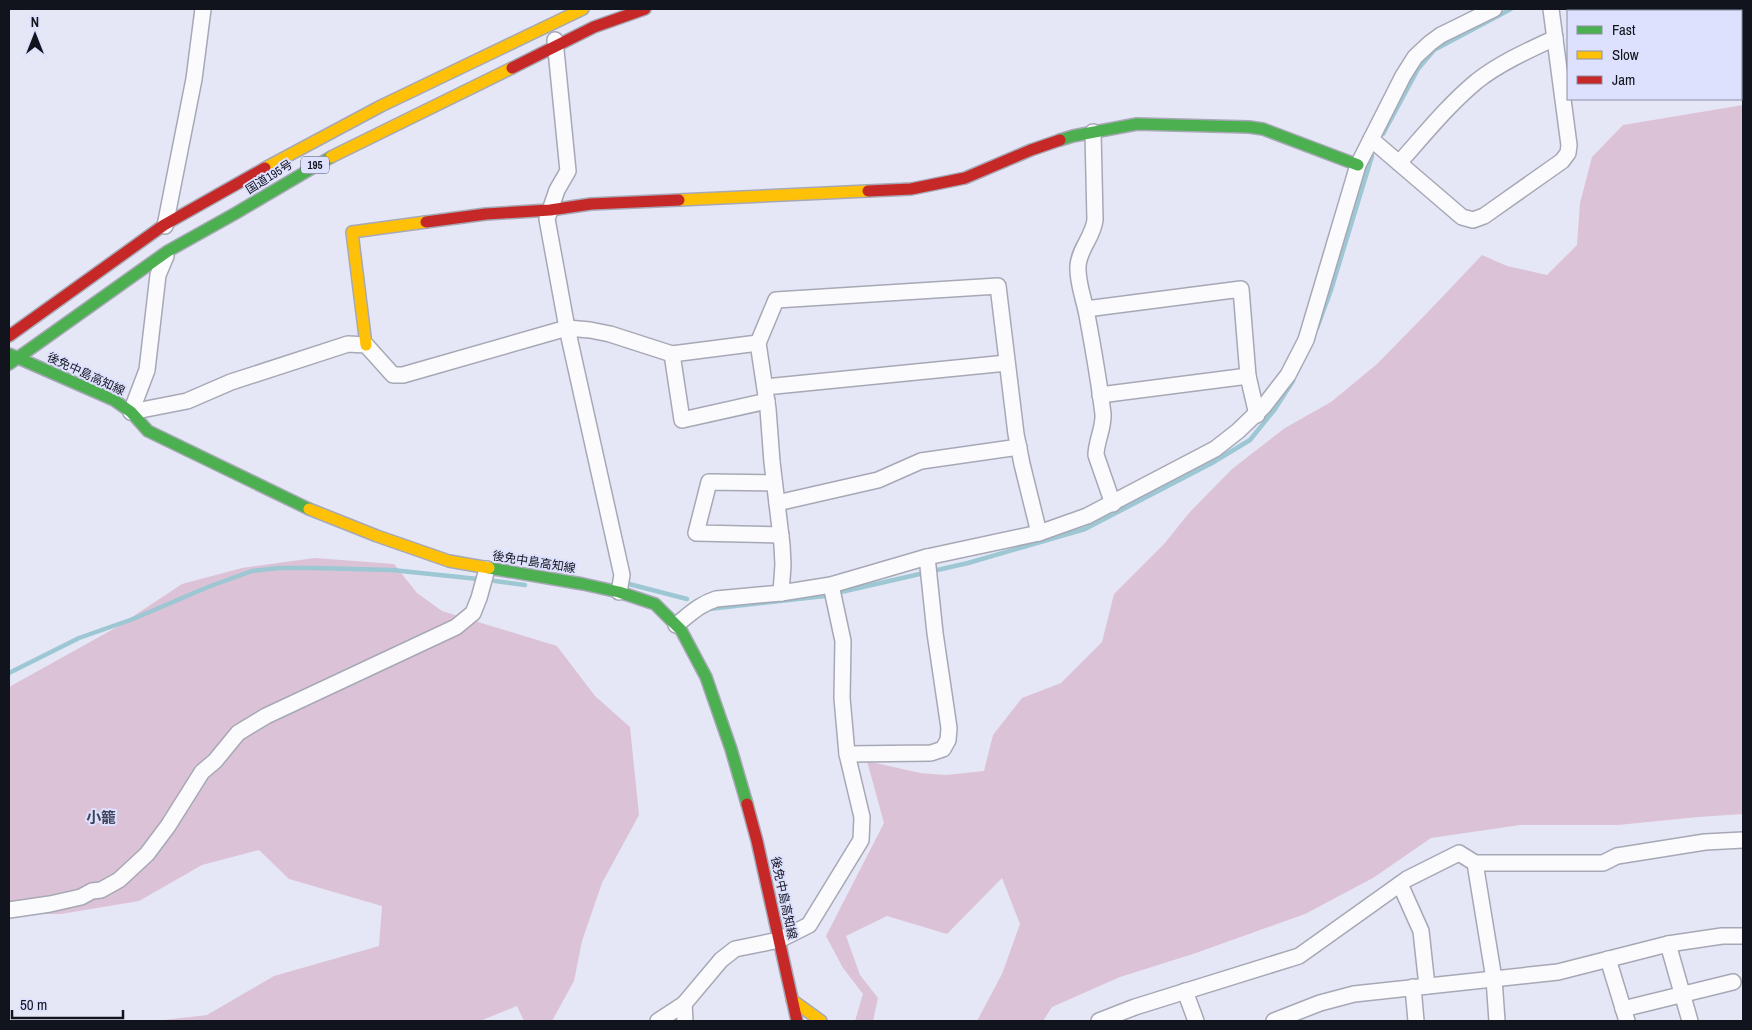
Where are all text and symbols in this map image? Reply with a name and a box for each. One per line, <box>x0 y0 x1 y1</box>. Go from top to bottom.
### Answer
north arrow <box>10 10 60 60</box>
legend <box>1567 10 1742 100</box>
text: N <box>31 13 39 31</box>
text: Fast <box>1612 19 1636 40</box>
text: Slow <box>1612 44 1639 65</box>
text: Jam <box>1612 69 1635 90</box>
street label: 国道195号 <box>243 156 295 198</box>
road number: 195 <box>301 156 329 174</box>
street label: 後免中島高知線 <box>45 349 127 399</box>
street label: 後免中島高知線 <box>491 548 577 576</box>
district label: 小籠 <box>86 807 116 828</box>
street label: 後免中島高知線 <box>767 855 801 941</box>
scale bar <box>12 988 124 1020</box>
text: 50 m <box>20 994 47 1015</box>

